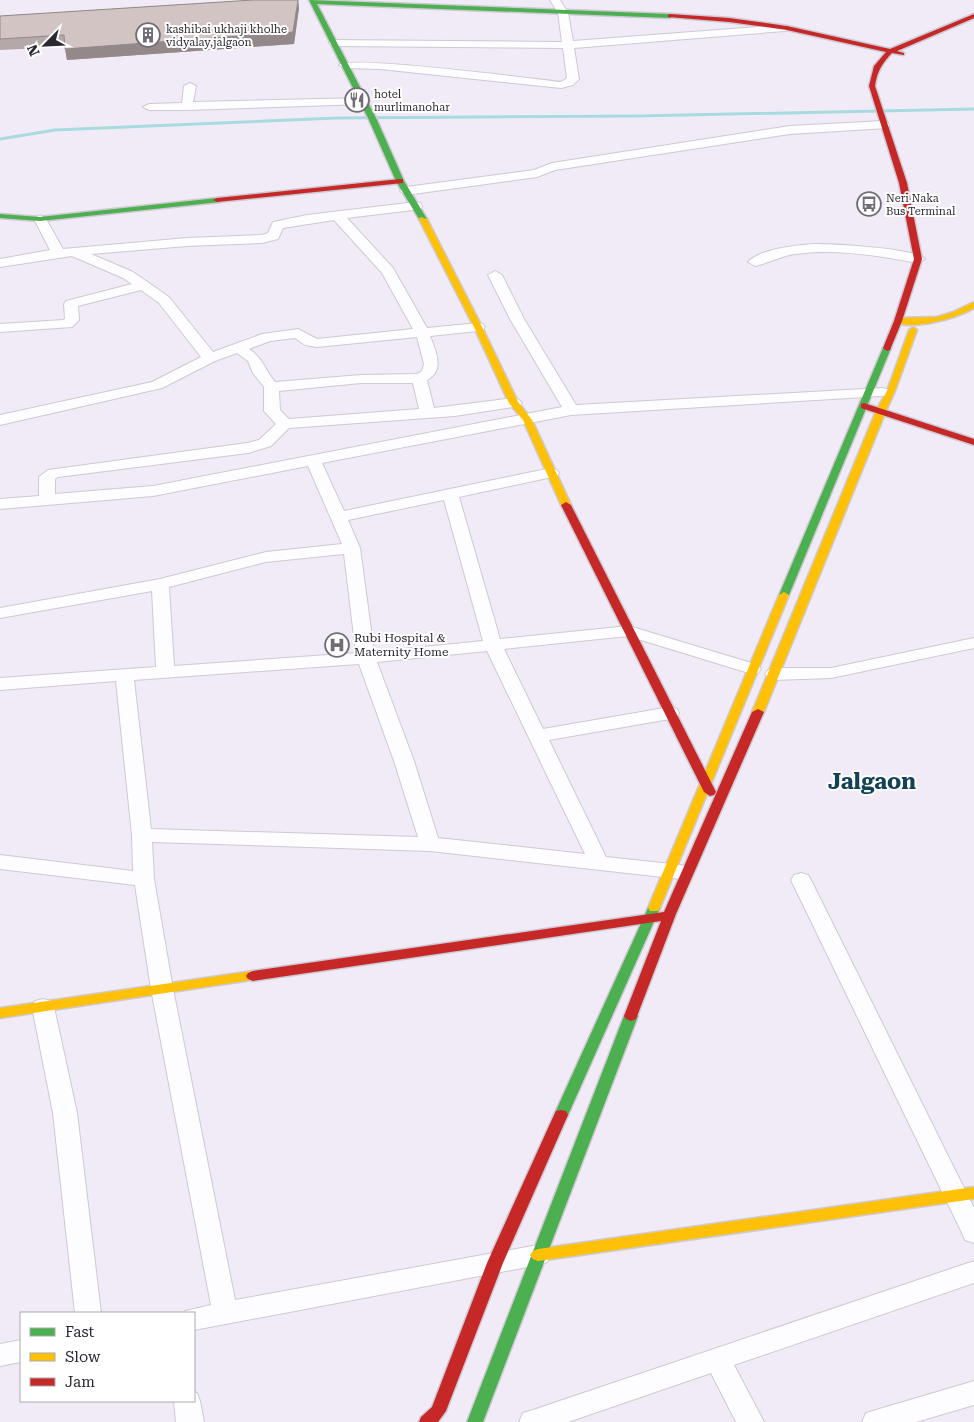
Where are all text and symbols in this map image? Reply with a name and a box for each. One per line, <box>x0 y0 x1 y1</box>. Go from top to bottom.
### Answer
north arrow <box>20 20 70 70</box>
building icon: kashibai ukhaji kholhe vidyalay,jalgaon <box>135 22 161 48</box>
place label: kashibai ukhaji kholhe vidyalay,jalgaon <box>166 23 287 49</box>
text: N <box>24 42 43 58</box>
restaurant icon: hotel murlimanohar <box>344 87 370 113</box>
place label: hotel murlimanohar <box>374 88 450 114</box>
bus stop icon: Neri Naka Bus Terminal <box>856 191 882 217</box>
place label: Neri Naka Bus Terminal <box>886 192 956 218</box>
place label: Rubi Hospital & Maternity Home <box>354 631 449 659</box>
hospital icon: Rubi Hospital & Maternity Home <box>324 632 350 658</box>
district label: Jalgaon <box>828 769 916 794</box>
legend <box>20 1312 195 1402</box>
text: Fast <box>65 1323 95 1341</box>
text: Slow <box>65 1348 101 1366</box>
text: Jam <box>65 1373 95 1391</box>

